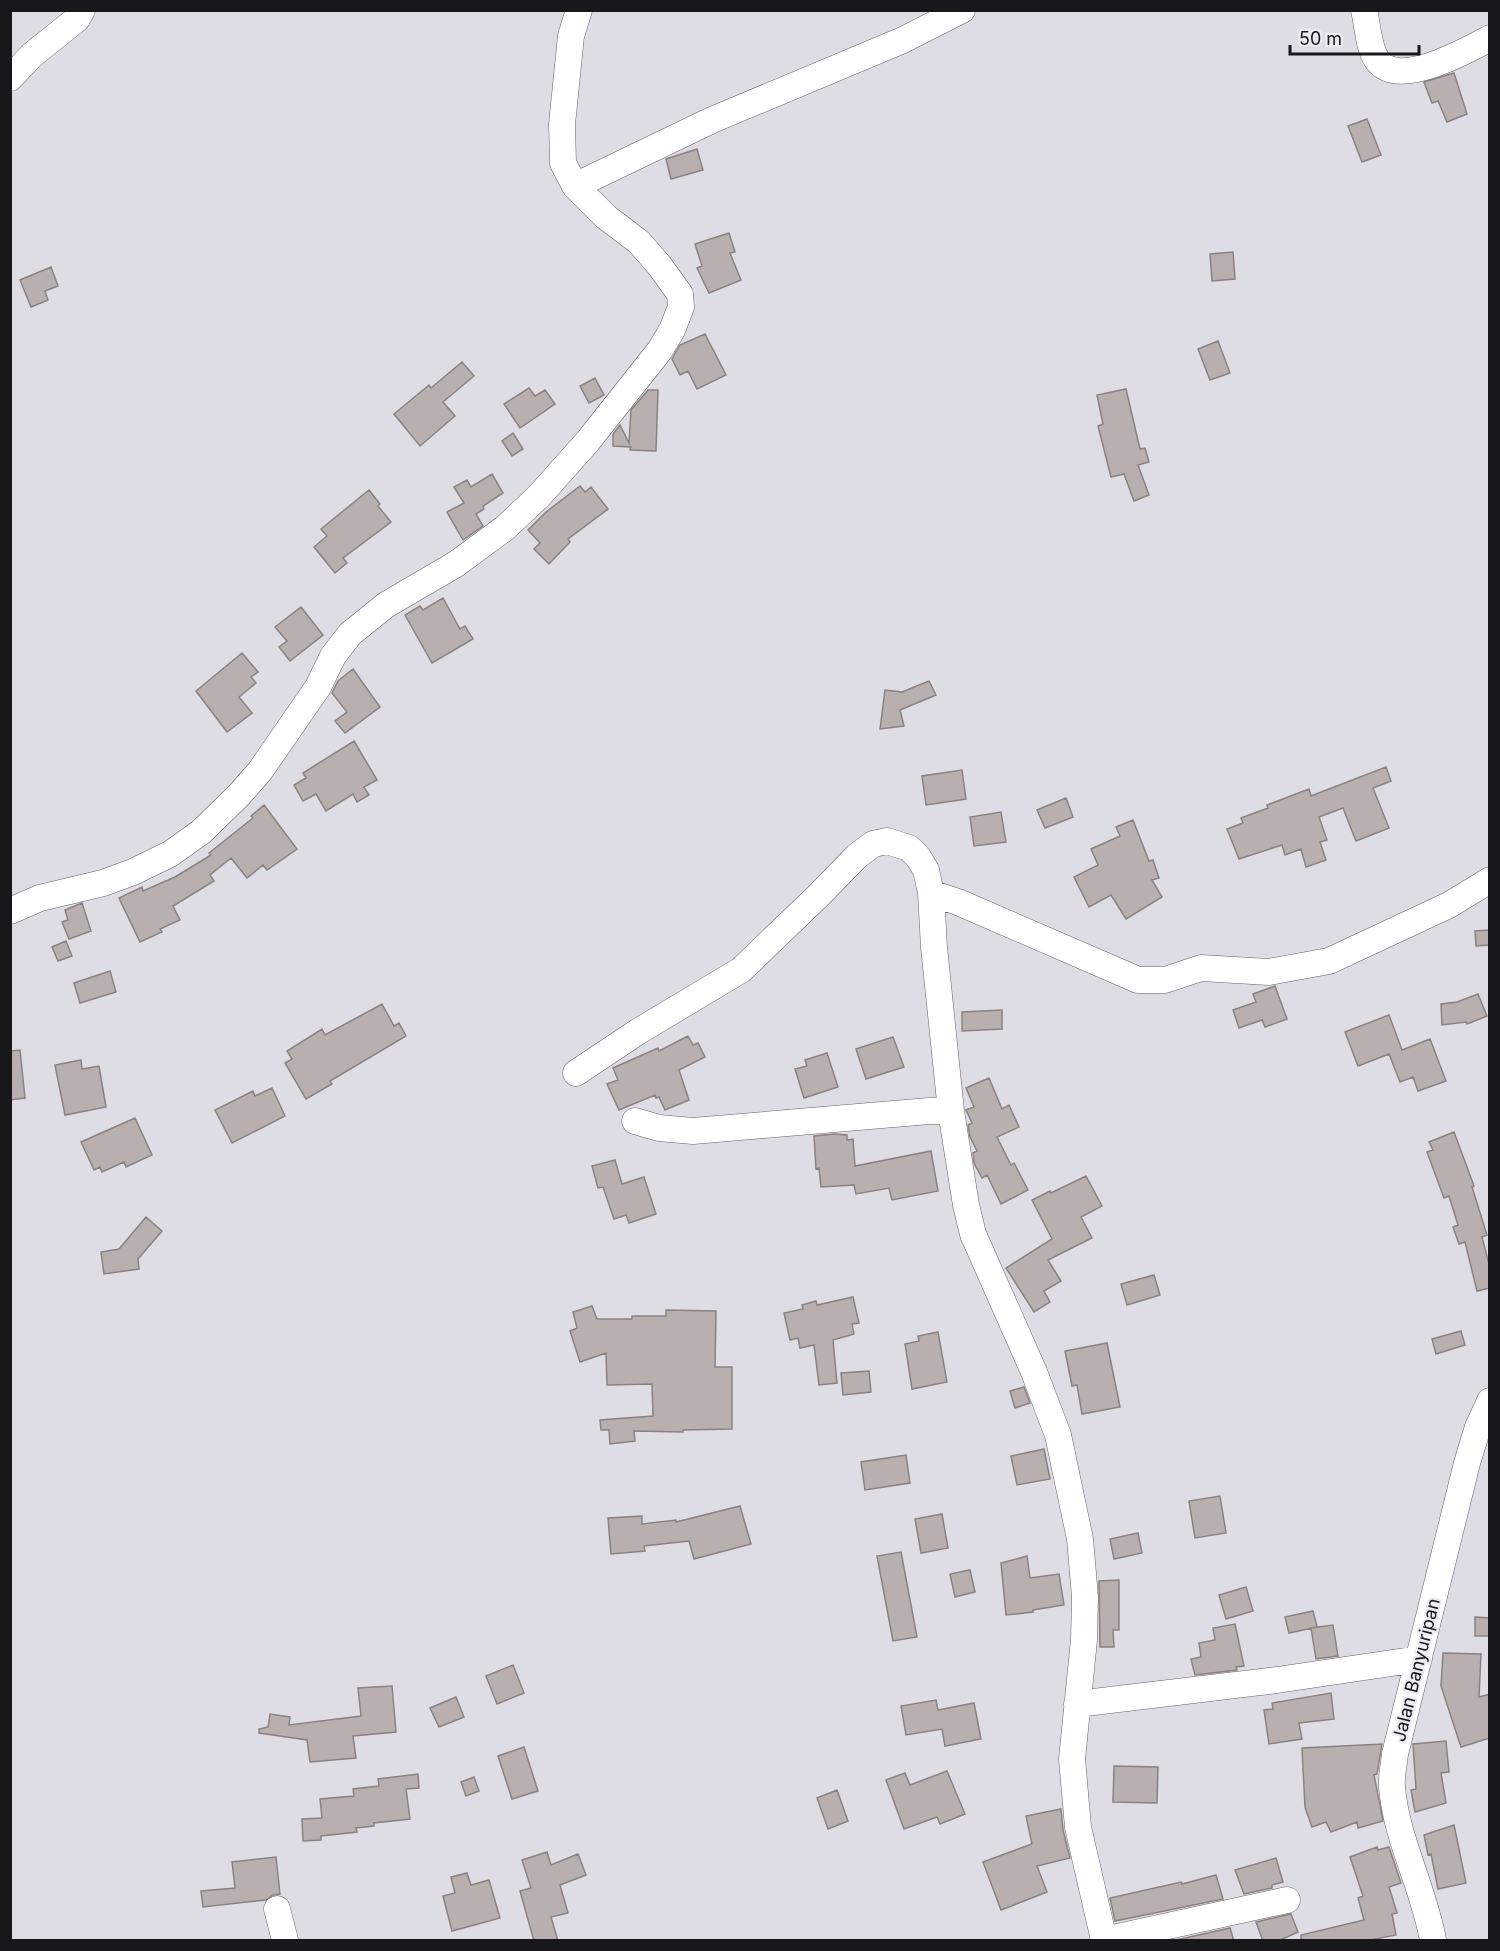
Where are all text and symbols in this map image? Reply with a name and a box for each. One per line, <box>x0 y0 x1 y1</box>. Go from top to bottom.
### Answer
scale bar <box>1290 18 1419 56</box>
text: 50 m <box>1299 28 1342 49</box>
street label: Jalan Banyuripan <box>1388 1596 1444 1744</box>

